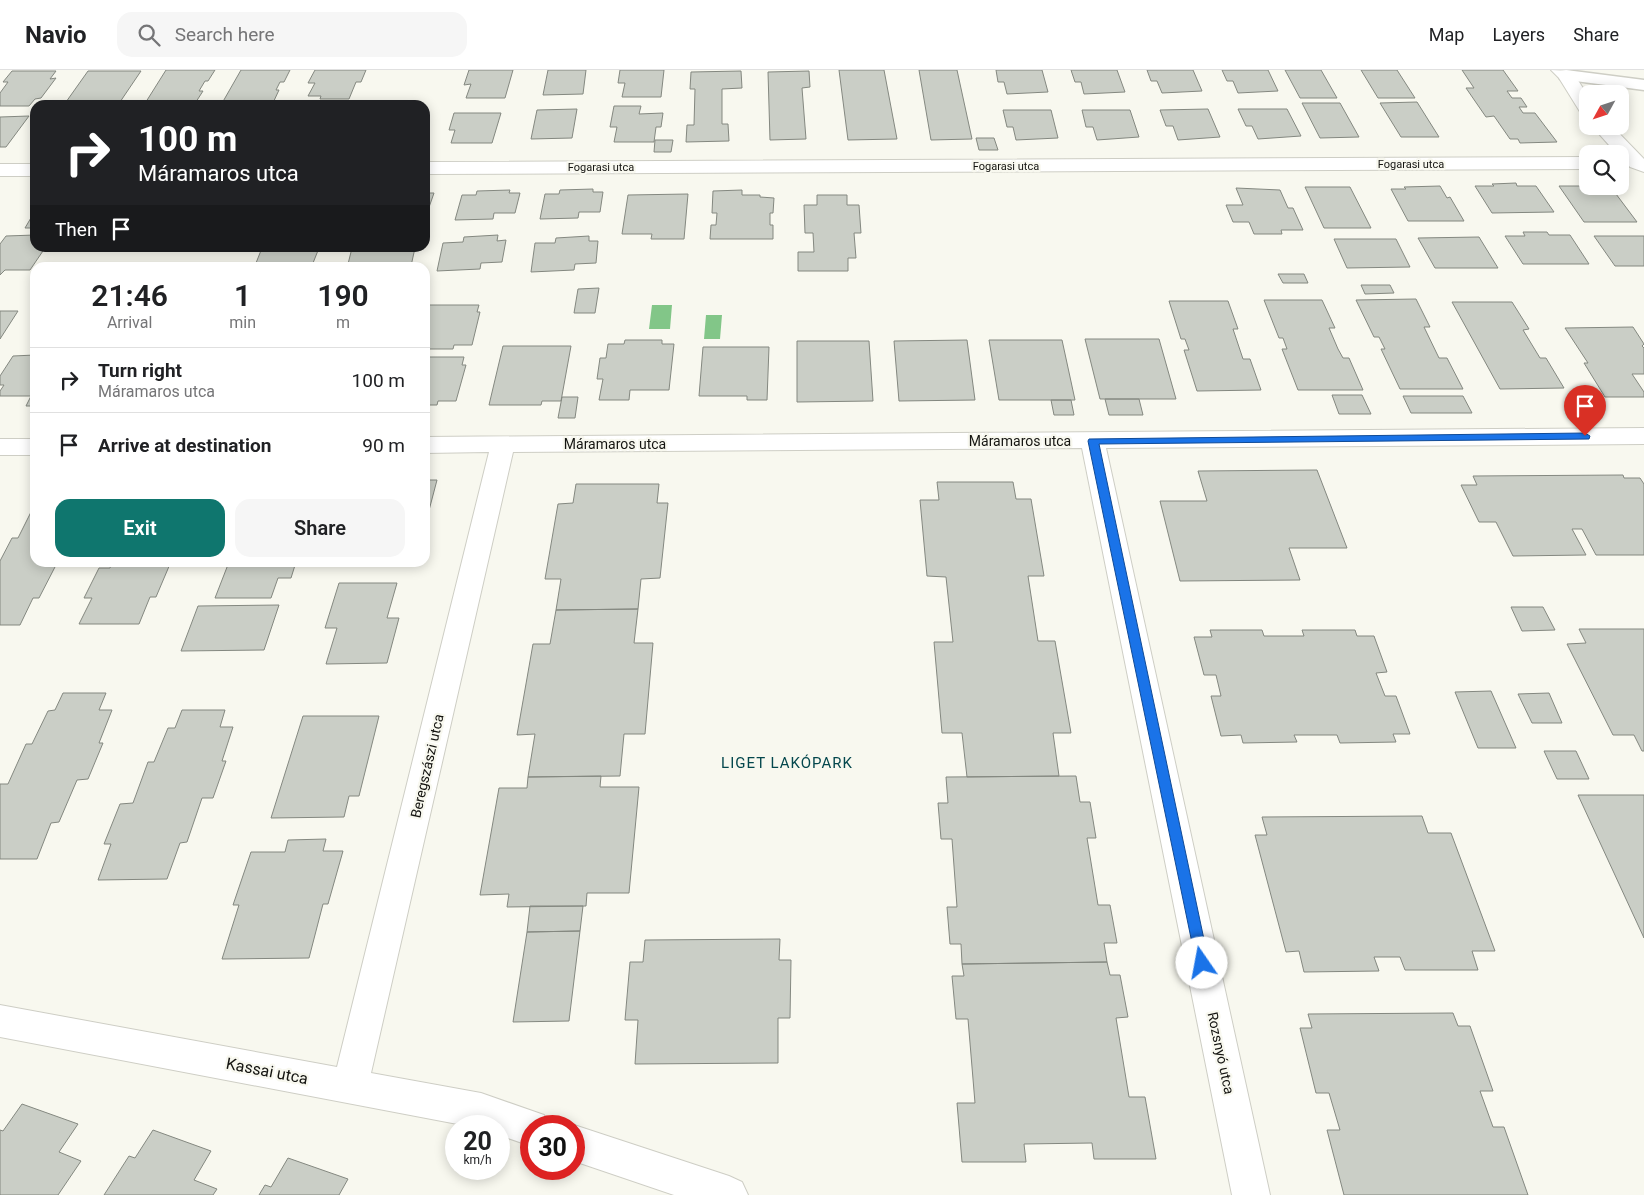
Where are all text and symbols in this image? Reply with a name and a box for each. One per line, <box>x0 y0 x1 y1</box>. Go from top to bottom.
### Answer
search box <box>117 12 467 57</box>
text: Navio <box>25 21 87 49</box>
icon: search <box>135 21 163 49</box>
text: Search here <box>175 23 275 46</box>
text: Map <box>1429 24 1464 45</box>
text: Layers <box>1492 24 1545 45</box>
text: Share <box>1573 24 1619 45</box>
north arrow <box>1579 85 1629 135</box>
map controls <box>1579 85 1629 195</box>
text: 100 m <box>138 119 237 160</box>
icon: right <box>55 120 120 185</box>
button: search <box>1579 145 1629 195</box>
street label: Fogarasi utca <box>1378 158 1444 171</box>
street label: Fogarasi utca <box>973 160 1039 173</box>
text: Máramaros utca <box>138 161 299 186</box>
street label: Fogarasi utca <box>568 161 634 174</box>
icon: arrive <box>107 215 135 243</box>
text: Then <box>55 218 97 241</box>
text: 21:46 <box>91 278 168 313</box>
text: 1 <box>234 278 251 313</box>
text: 190 <box>317 278 369 313</box>
text: Arrival <box>107 313 152 332</box>
text: min <box>229 313 256 332</box>
text: m <box>336 313 350 332</box>
text: Turn right <box>98 359 182 382</box>
icon: right <box>55 366 83 394</box>
text: 100 m <box>352 369 405 392</box>
text: Máramaros utca <box>98 382 215 401</box>
pin <box>1564 385 1606 436</box>
icon: arrive <box>1571 392 1599 420</box>
icon: arrive <box>55 431 83 459</box>
street label: Máramaros utca <box>969 433 1071 449</box>
text: Arrive at destination <box>98 434 271 457</box>
text: 90 m <box>362 434 405 457</box>
street label: Máramaros utca <box>564 436 666 452</box>
button: Exit <box>55 499 225 557</box>
button: Share <box>235 499 405 557</box>
street label: Beregszászi utca <box>407 712 447 820</box>
district label: LIGET LAKÓPARK <box>721 754 853 772</box>
position arrow <box>1175 936 1227 988</box>
street label: Rozsnyó utca <box>1204 1010 1238 1096</box>
street label: Kassai utca <box>224 1054 310 1088</box>
speed limit sign: 30 <box>520 1115 585 1180</box>
text: 20 <box>463 1127 492 1156</box>
text: km/h <box>463 1153 492 1167</box>

